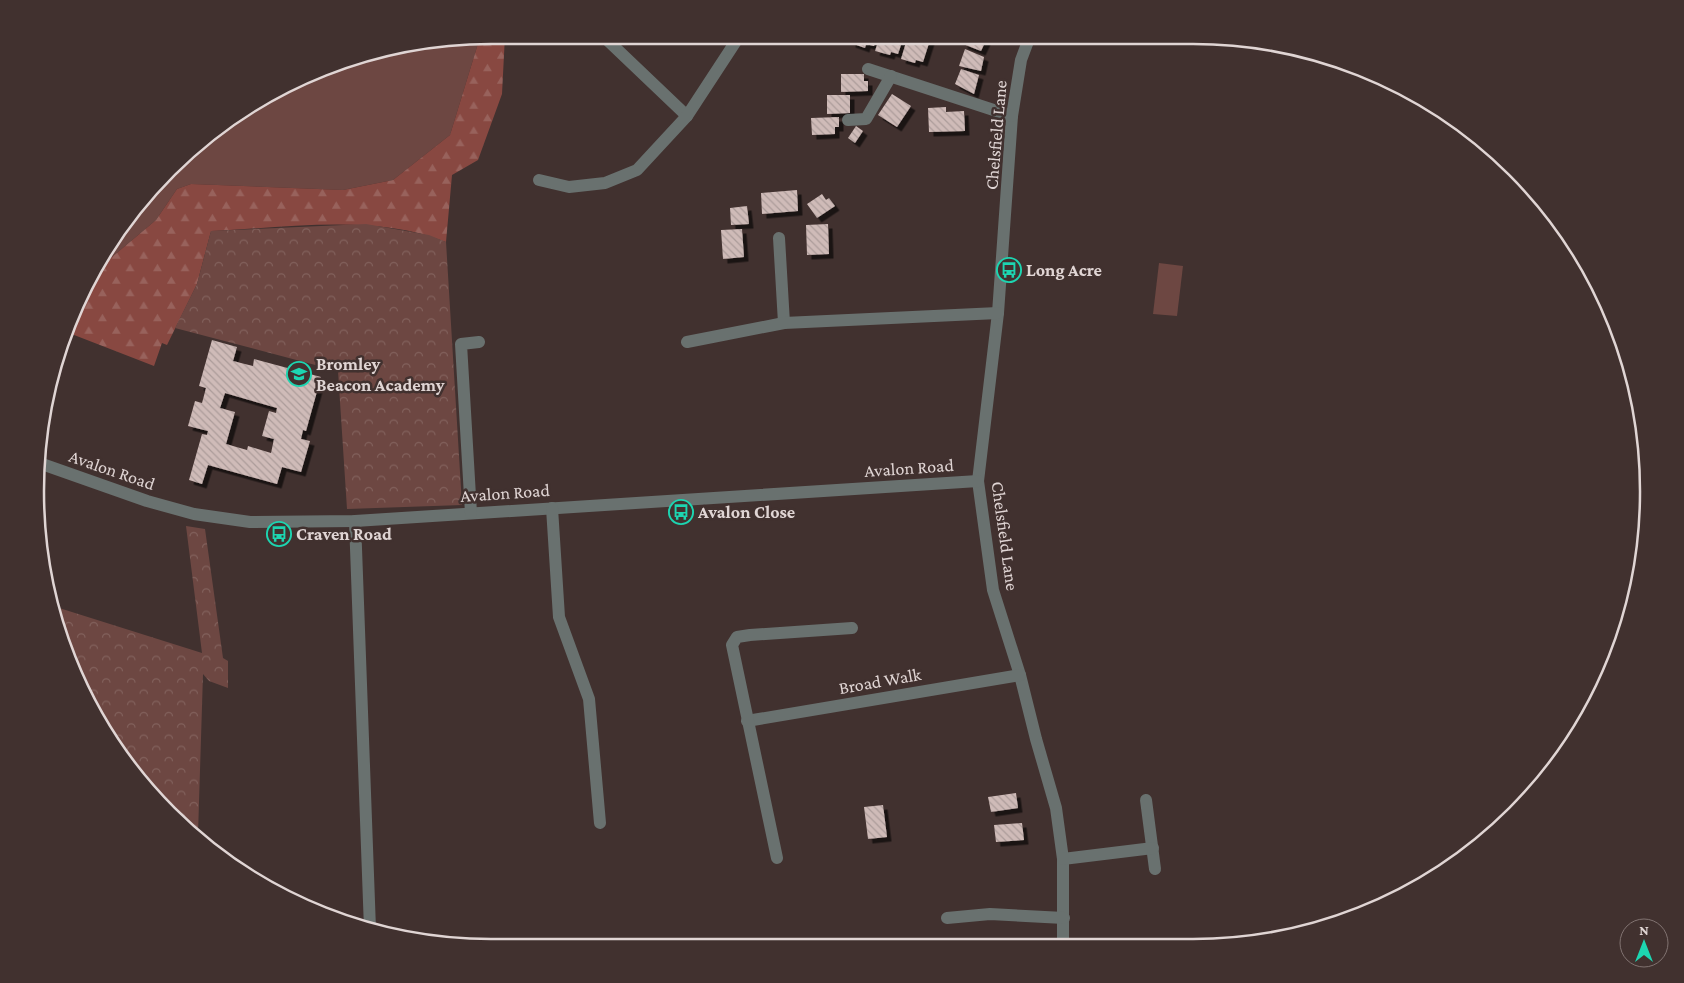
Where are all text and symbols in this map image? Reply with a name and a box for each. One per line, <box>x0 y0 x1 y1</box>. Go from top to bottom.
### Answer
street label: Chelsfield Lane <box>981 79 1011 191</box>
bus stop icon: Long Acre <box>996 257 1022 283</box>
place label: Long Acre <box>1026 260 1102 280</box>
place label: Bromley Beacon Academy <box>316 354 445 395</box>
school or university icon: Bromley Beacon Academy <box>286 361 312 387</box>
street label: Avalon Road <box>66 446 158 494</box>
street label: Avalon Road <box>864 455 955 481</box>
street label: Avalon Road <box>460 480 551 506</box>
street label: Chelsfield Lane <box>987 480 1023 592</box>
bus stop icon: Avalon Close <box>668 499 694 525</box>
place label: Avalon Close <box>697 502 795 522</box>
bus stop icon: Craven Road <box>266 521 292 547</box>
place label: Craven Road <box>296 524 392 544</box>
street label: Broad Walk <box>837 664 923 698</box>
north arrow <box>1619 918 1669 968</box>
text: N <box>1639 922 1649 938</box>

